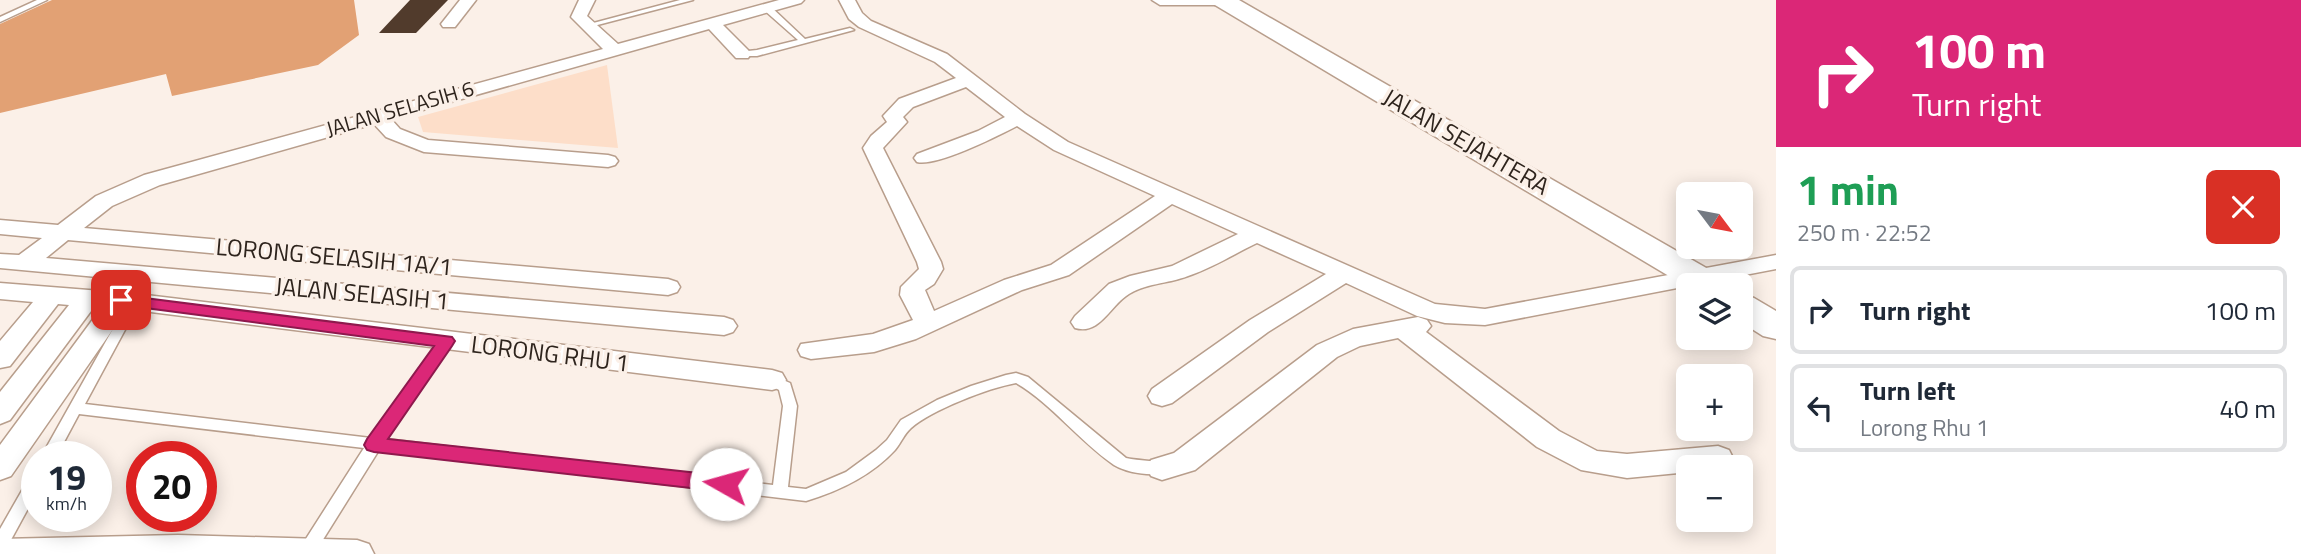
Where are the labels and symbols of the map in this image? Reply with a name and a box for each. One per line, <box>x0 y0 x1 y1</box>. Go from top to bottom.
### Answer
street label: JALAN SELASIH 6 <box>322 72 477 144</box>
street label: JALAN SEJAHTERA <box>1376 79 1557 203</box>
north arrow <box>1676 182 1754 259</box>
street label: LORONG SELASIH 1A/1 <box>214 228 454 284</box>
street label: JALAN SELASIH 1 <box>274 267 450 319</box>
pin <box>91 270 151 330</box>
street label: LORONG RHU 1 <box>469 325 631 381</box>
speed limit sign: 20 <box>126 441 217 532</box>
position arrow <box>689 447 763 521</box>

